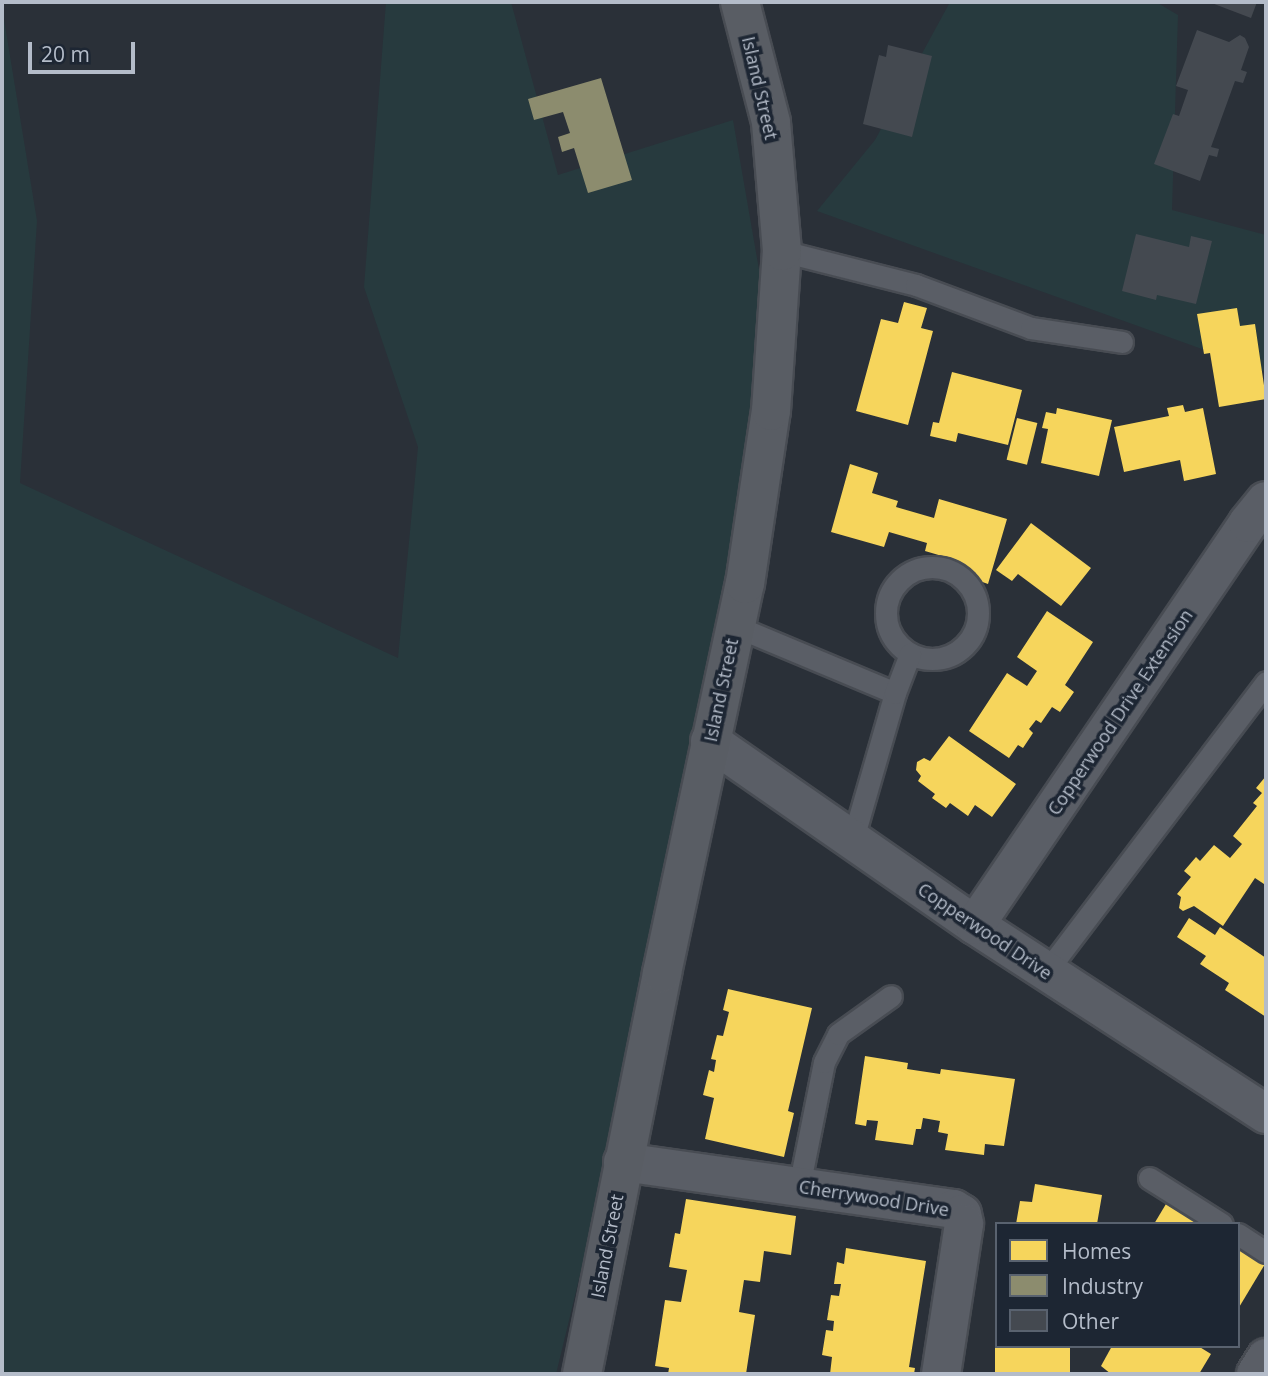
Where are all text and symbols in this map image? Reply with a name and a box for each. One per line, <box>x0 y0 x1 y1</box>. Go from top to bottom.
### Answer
scale bar <box>32 28 138 72</box>
street label: Island Street <box>738 34 782 142</box>
text: 20 m <box>41 40 90 68</box>
street label: Copperwood Drive Extension <box>1043 605 1197 819</box>
street label: Island Street <box>700 636 742 744</box>
street label: Copperwood Drive <box>914 878 1056 984</box>
street label: Cherrywood Drive <box>797 1175 951 1221</box>
street label: Island Street <box>586 1192 628 1300</box>
legend <box>995 1222 1240 1348</box>
text: Homes <box>1062 1237 1131 1265</box>
text: Industry <box>1062 1272 1143 1300</box>
text: Other <box>1062 1307 1119 1335</box>

